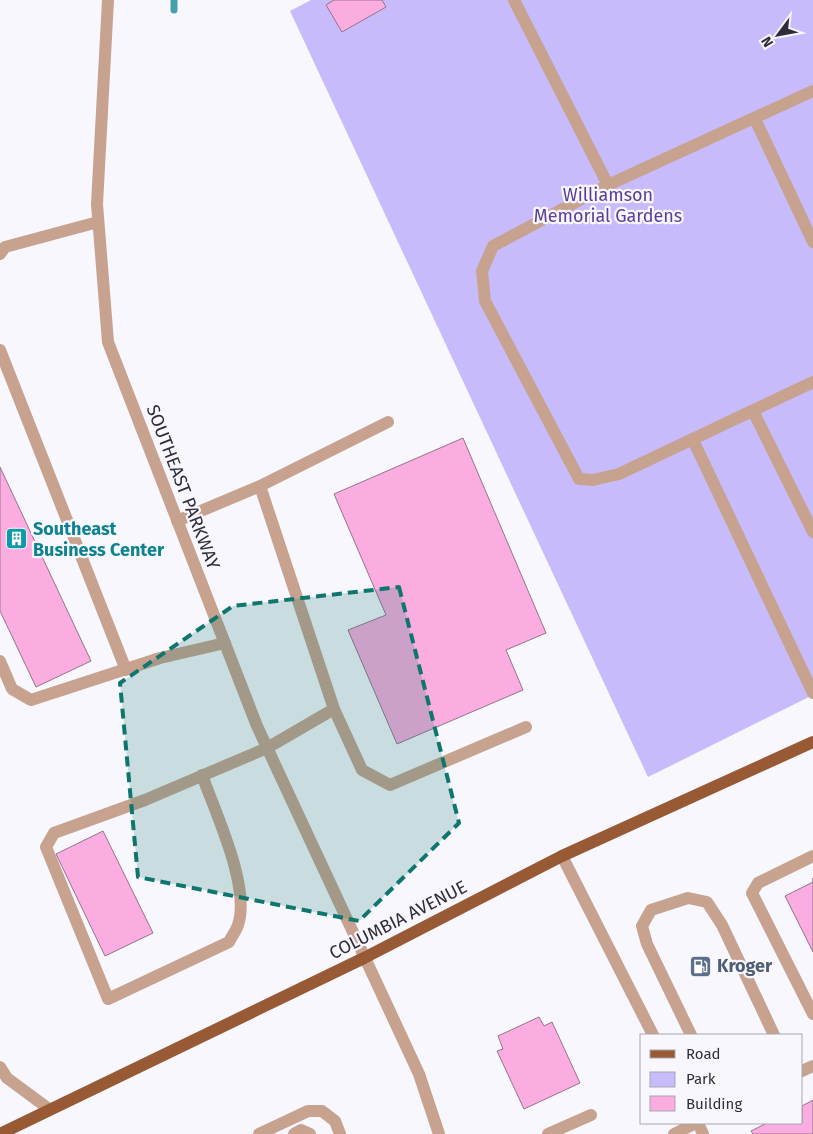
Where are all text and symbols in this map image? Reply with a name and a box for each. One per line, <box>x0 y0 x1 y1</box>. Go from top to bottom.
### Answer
north arrow <box>753 10 803 60</box>
text: N <box>758 33 777 50</box>
park label: Williamson Memorial Gardens <box>534 184 682 227</box>
street label: SOUTHEAST PARKWAY <box>141 402 225 573</box>
place label: Southeast Business Center <box>33 518 165 561</box>
building icon: Southeast Business Center <box>5 527 29 551</box>
street label: COLUMBIA AVENUE <box>326 876 470 964</box>
fuel station icon: Kroger <box>689 954 713 978</box>
place label: Kroger <box>717 955 773 977</box>
legend <box>640 1034 803 1124</box>
text: Road <box>686 1045 721 1063</box>
text: Park <box>686 1070 716 1088</box>
text: Building <box>686 1095 742 1113</box>

